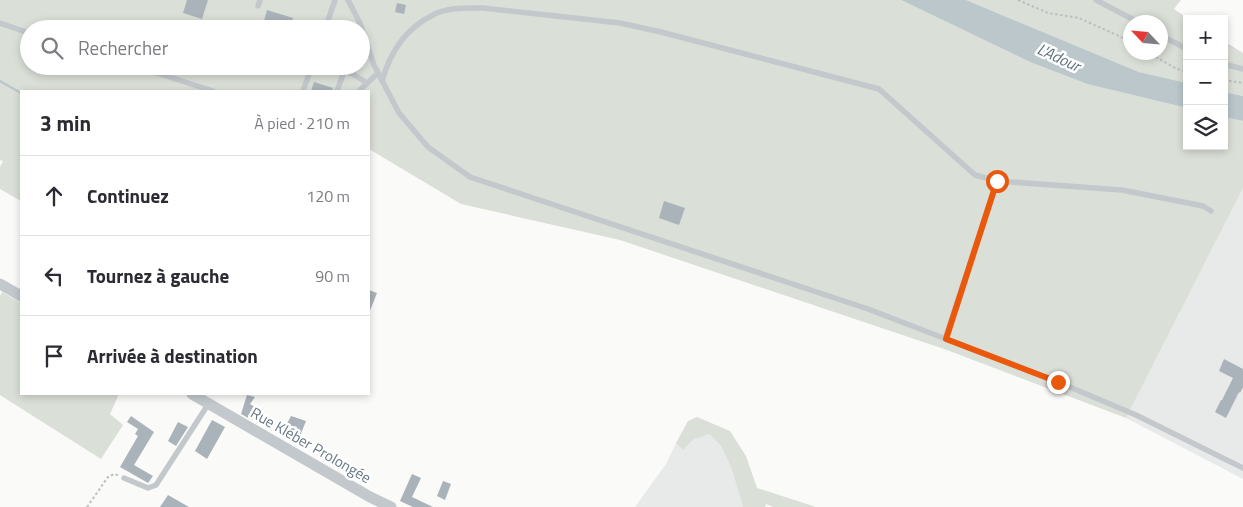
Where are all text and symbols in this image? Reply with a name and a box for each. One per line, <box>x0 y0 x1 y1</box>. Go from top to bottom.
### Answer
north arrow <box>1123 15 1168 60</box>
map controls <box>1183 15 1228 150</box>
button: + <box>1183 15 1228 60</box>
search box <box>20 20 370 75</box>
text: Rechercher <box>78 33 168 62</box>
icon: search <box>38 34 66 62</box>
water label: L'Adour <box>1033 37 1086 78</box>
button: − <box>1183 60 1228 105</box>
button: layers <box>1183 105 1228 150</box>
text: 3 min <box>40 107 91 139</box>
text: À pied · 210 m <box>254 111 350 135</box>
route start <box>986 170 1009 193</box>
text: Continuez <box>87 181 169 210</box>
icon: ahead <box>40 182 68 210</box>
text: 120 m <box>306 184 350 208</box>
text: Tournez à gauche <box>87 261 229 290</box>
icon: left <box>40 262 68 290</box>
text: 90 m <box>315 264 350 288</box>
text: Arrivée à destination <box>87 341 258 370</box>
icon: arrive <box>40 342 68 370</box>
route end <box>1047 371 1070 394</box>
street label: Rue Kléber Prolongée <box>246 401 376 489</box>

